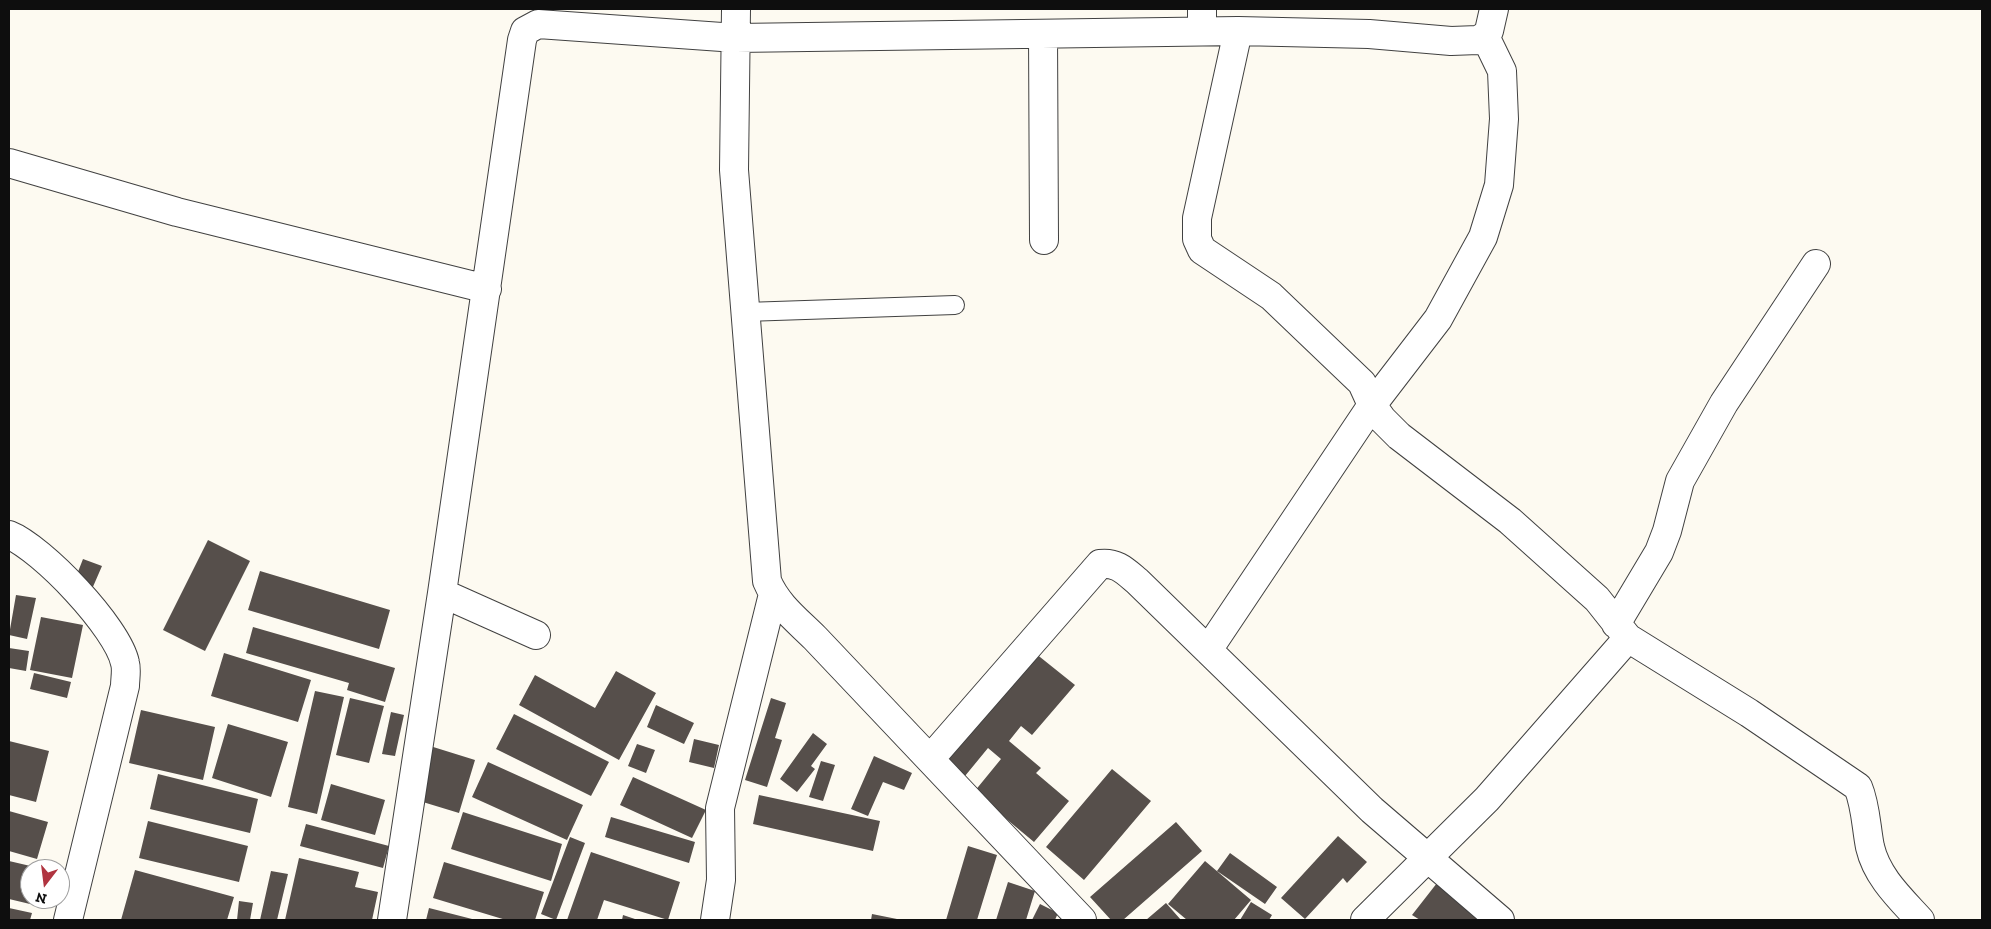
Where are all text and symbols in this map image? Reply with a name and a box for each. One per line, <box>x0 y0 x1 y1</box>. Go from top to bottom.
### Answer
north arrow <box>20 859 70 909</box>
text: N <box>34 888 49 908</box>

